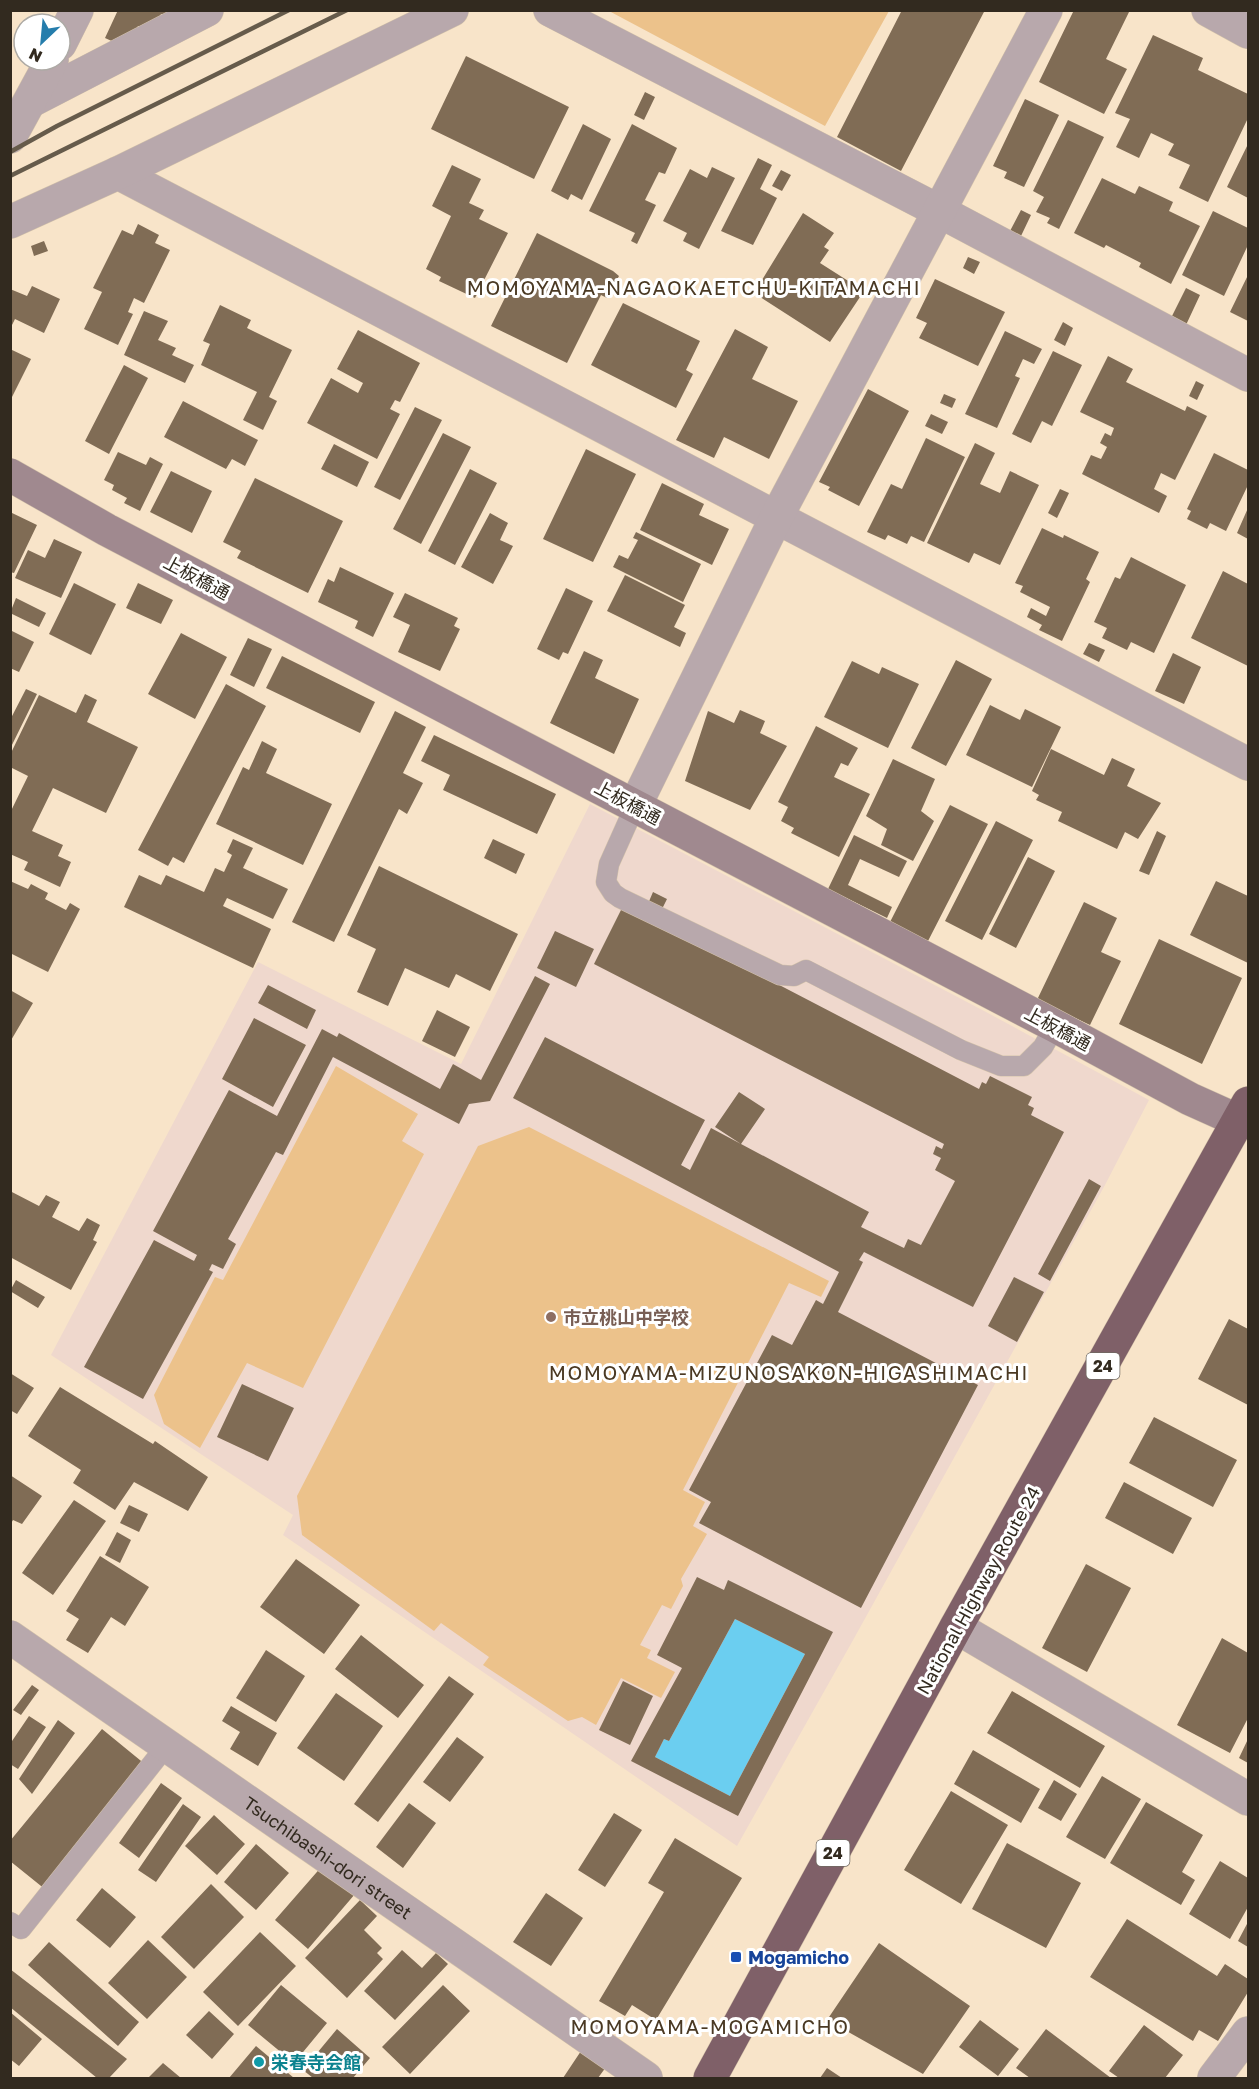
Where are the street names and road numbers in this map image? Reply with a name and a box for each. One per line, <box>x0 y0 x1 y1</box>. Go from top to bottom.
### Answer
street label: 上板橋通 <box>160 550 234 604</box>
street label: 上板橋通 <box>591 775 665 829</box>
street label: 上板橋通 <box>1021 1001 1095 1055</box>
road number: 24 <box>1086 1353 1120 1379</box>
street label: National Highway Route 24 <box>912 1482 1044 1698</box>
street label: Tsuchibashi-dori street <box>240 1792 416 1923</box>
road number: 24 <box>816 1840 850 1866</box>

